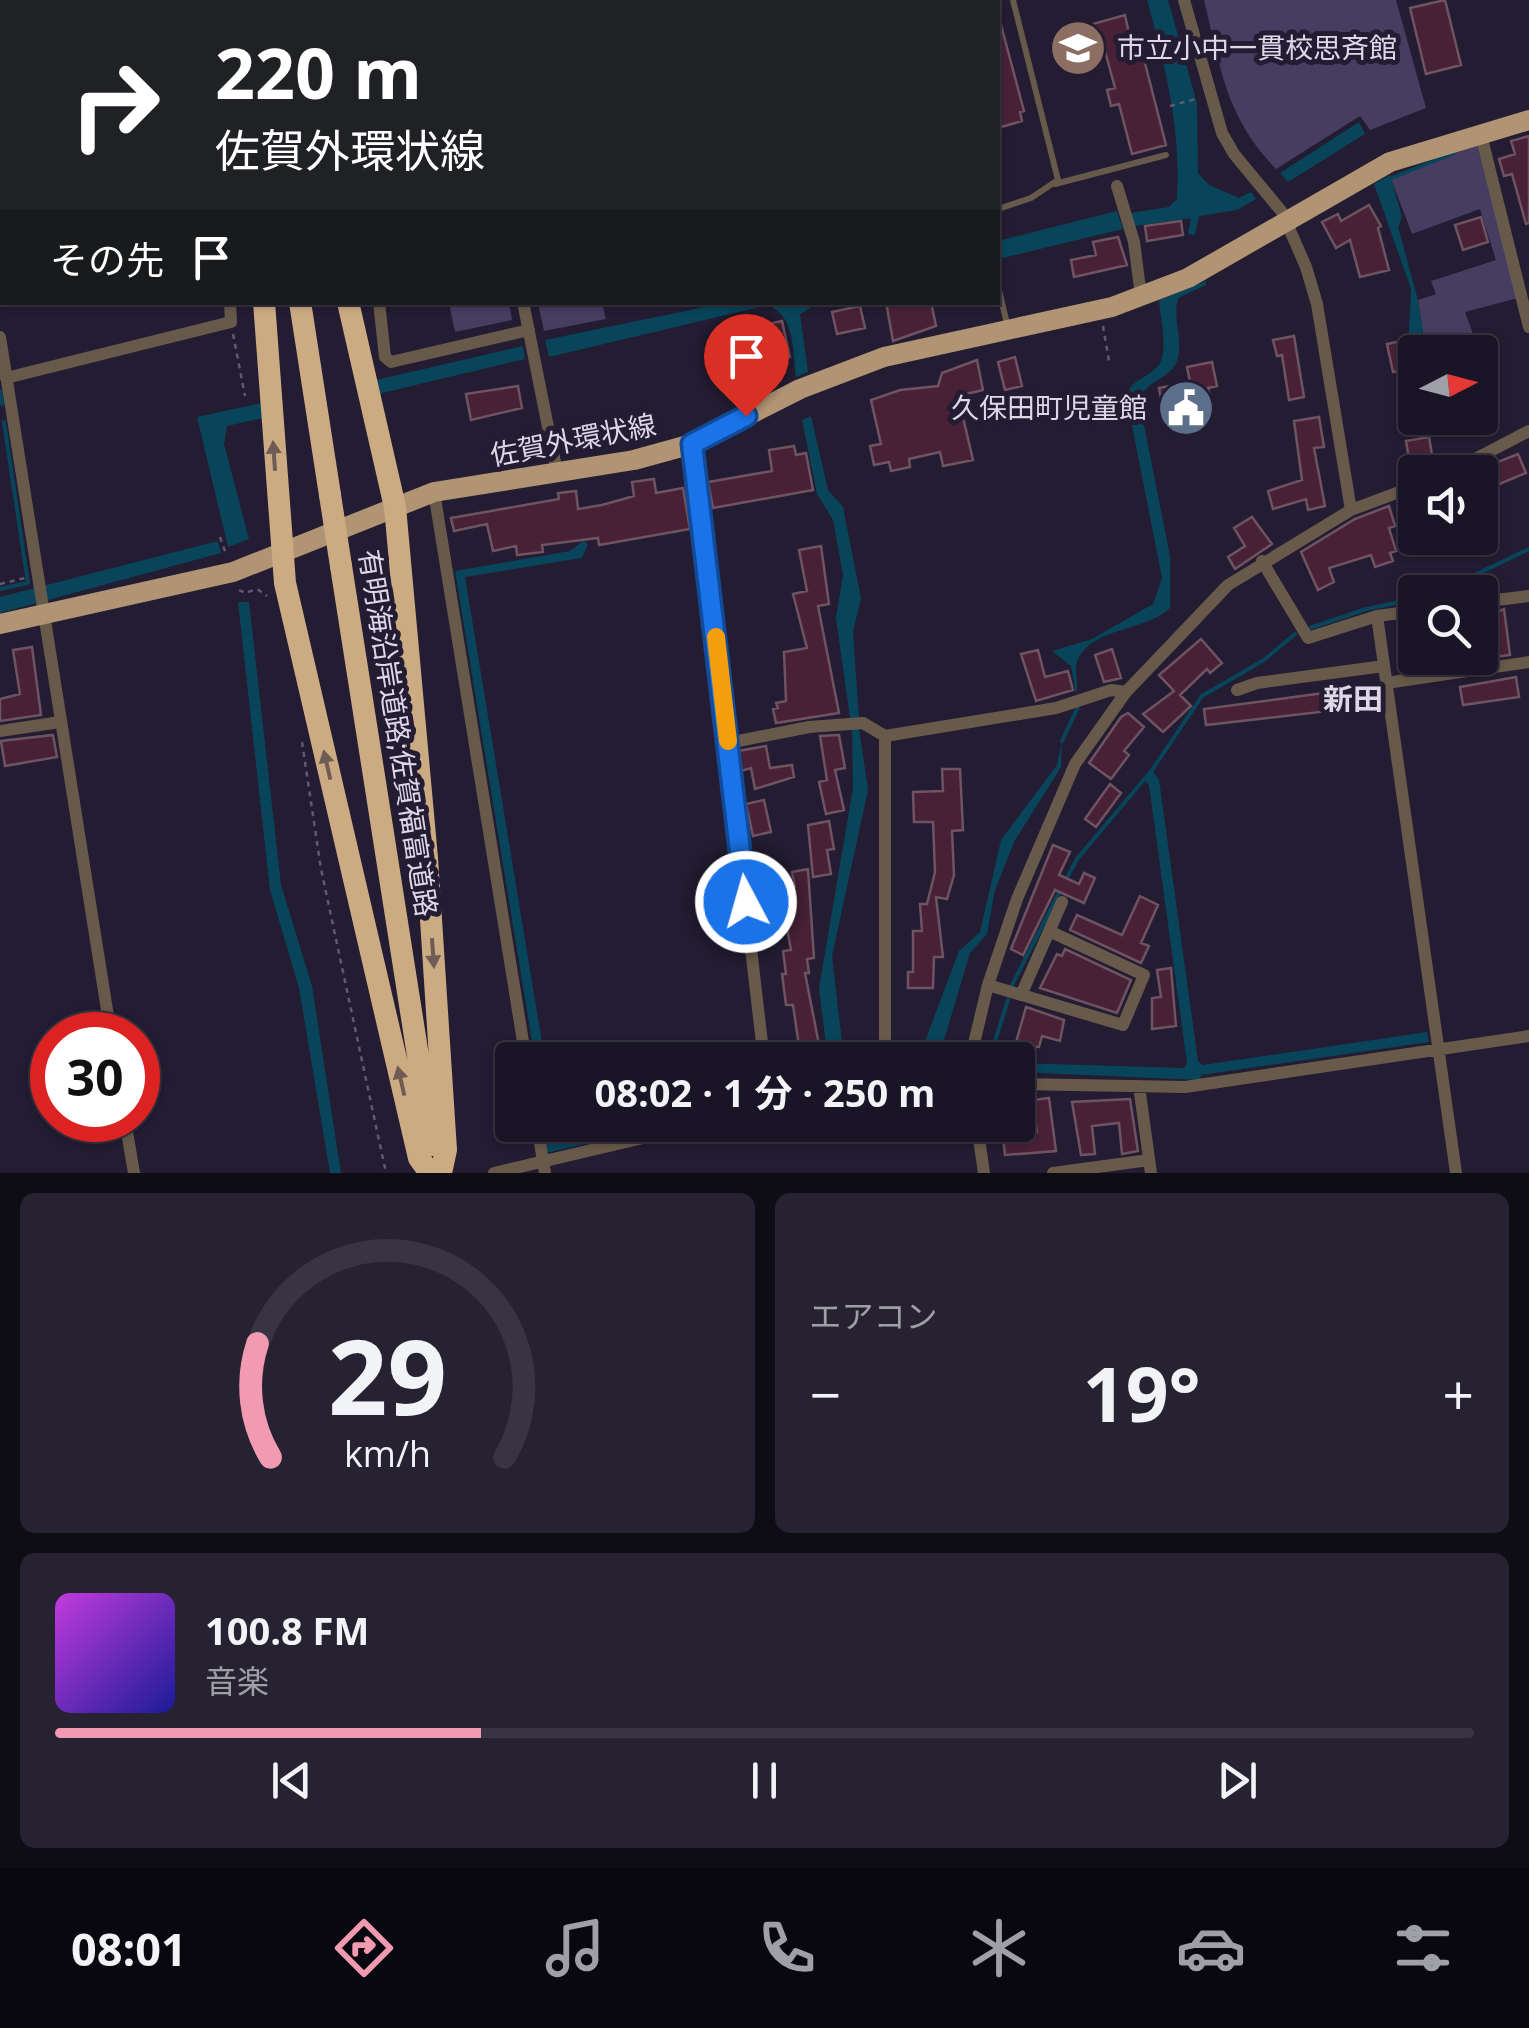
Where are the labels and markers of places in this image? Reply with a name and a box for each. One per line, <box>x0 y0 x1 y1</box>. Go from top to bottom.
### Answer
school or university icon: 市立小中一貫校思斉館 <box>1048 18 1108 78</box>
place label: 市立小中一貫校思斉館 <box>1117 28 1397 66</box>
pin <box>704 314 789 417</box>
public building icon: 久保田町児童館 <box>1156 378 1216 438</box>
place label: 久保田町児童館 <box>951 388 1147 426</box>

